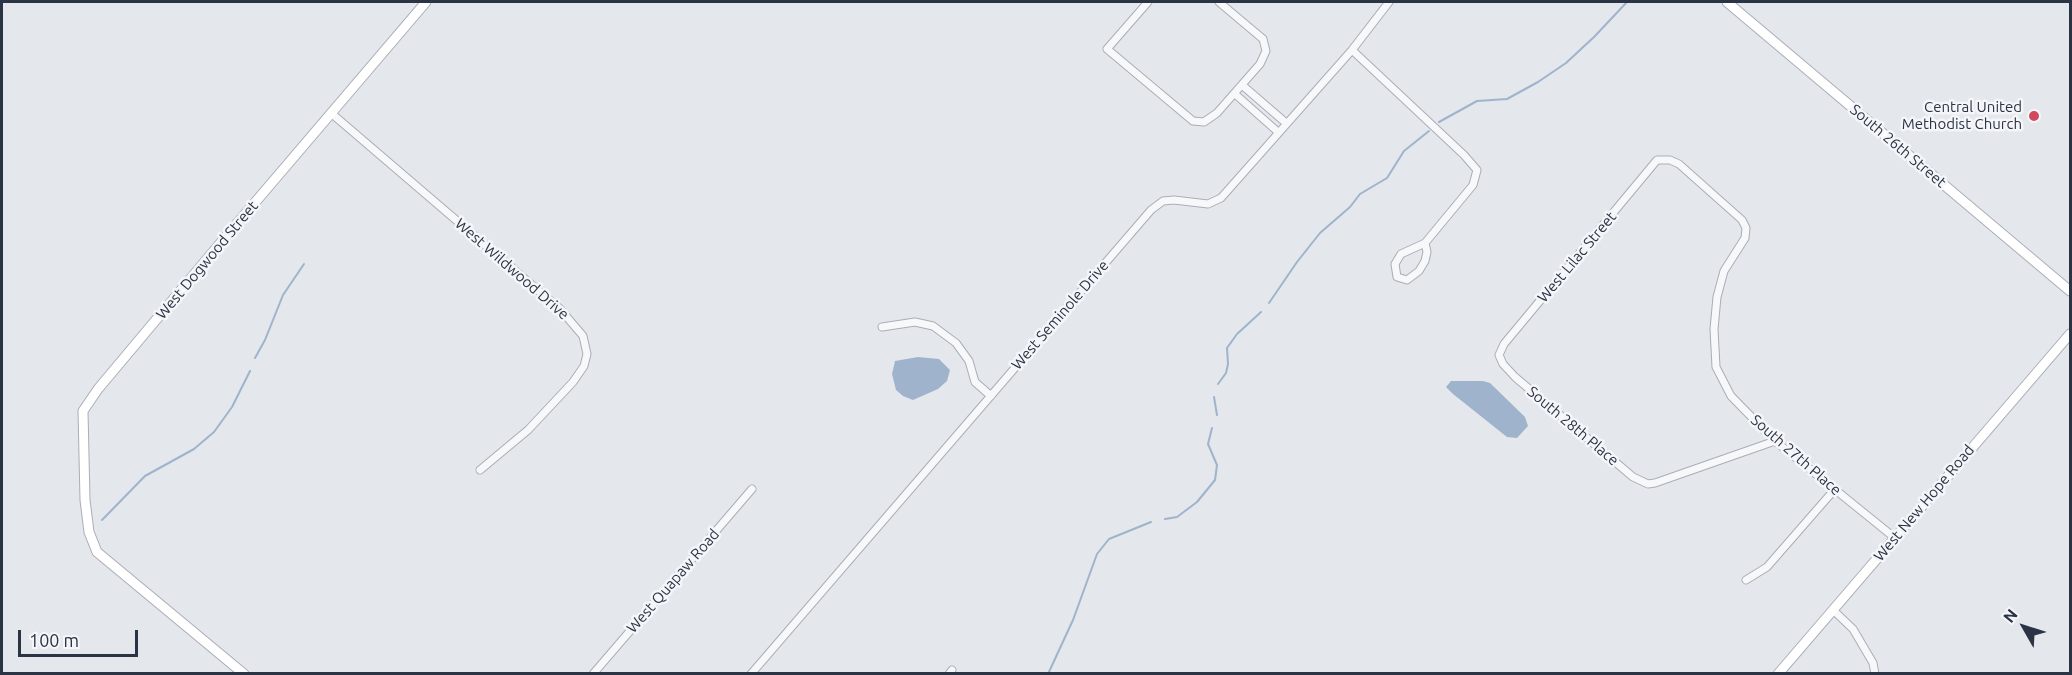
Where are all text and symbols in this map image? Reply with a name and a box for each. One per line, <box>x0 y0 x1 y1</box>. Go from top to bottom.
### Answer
place label: Central United Methodist Church <box>1902 98 2022 133</box>
street label: South 26th Street <box>1846 101 1950 191</box>
marker: Central United Methodist Church <box>2027 109 2041 123</box>
street label: West Dogwood Street <box>152 197 262 323</box>
street label: West Lilac Street <box>1534 208 1620 306</box>
street label: West Wildwood Drive <box>451 215 573 323</box>
street label: West Seminole Drive <box>1008 257 1112 373</box>
street label: South 28th Place <box>1524 383 1622 469</box>
street label: South 27th Place <box>1747 411 1845 499</box>
street label: West New Hope Road <box>1870 441 1978 565</box>
street label: West Quapaw Road <box>623 525 723 637</box>
north arrow <box>1994 597 2054 657</box>
text: N <box>1999 605 2021 626</box>
scale bar <box>21 618 141 656</box>
text: 100 m <box>29 630 79 650</box>

